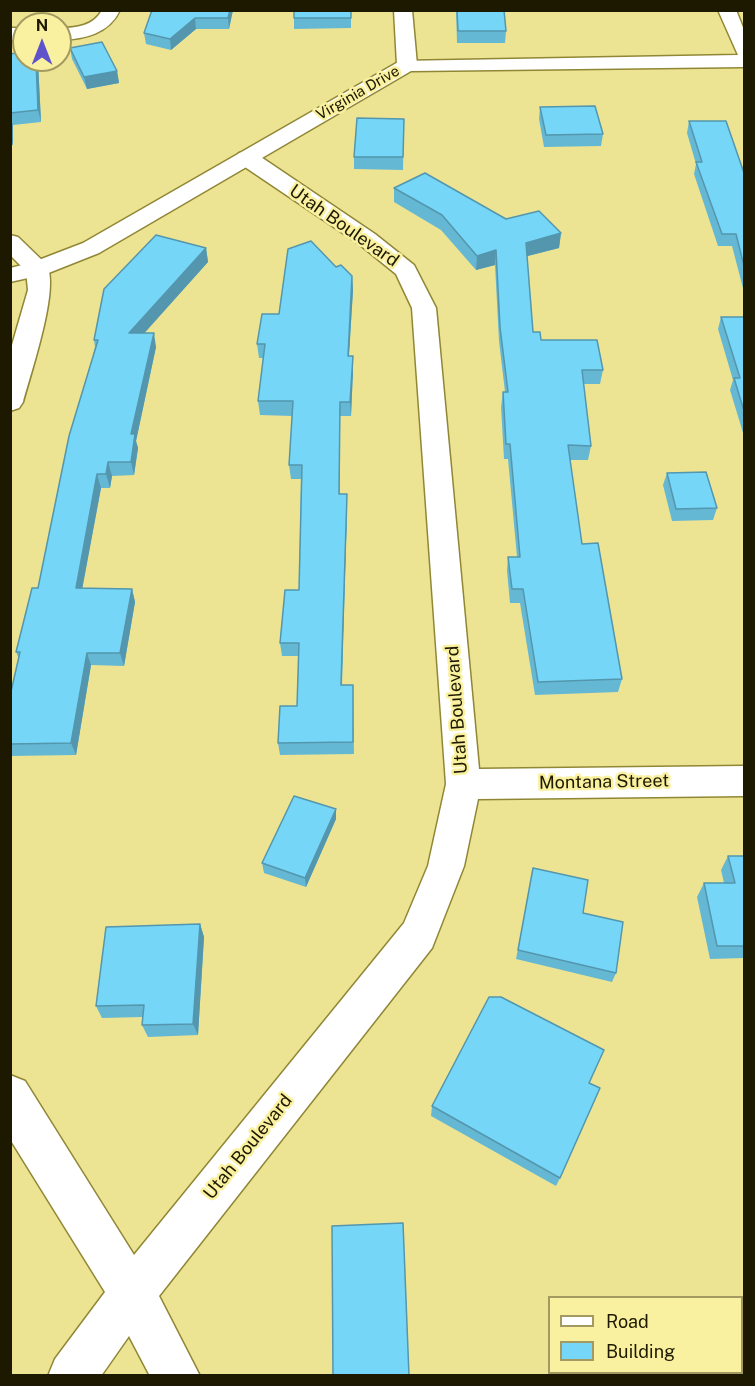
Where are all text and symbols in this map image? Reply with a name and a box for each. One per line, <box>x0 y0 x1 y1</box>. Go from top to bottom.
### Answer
north arrow <box>12 12 72 72</box>
text: N <box>36 16 48 35</box>
street label: Virginia Drive <box>313 62 403 124</box>
street label: Utah Boulevard <box>285 180 403 272</box>
street label: Utah Boulevard <box>442 645 472 775</box>
street label: Montana Street <box>539 770 669 794</box>
street label: Utah Boulevard <box>199 1090 297 1204</box>
legend <box>548 1296 743 1374</box>
text: Road <box>606 1311 649 1332</box>
text: Building <box>606 1341 675 1362</box>

